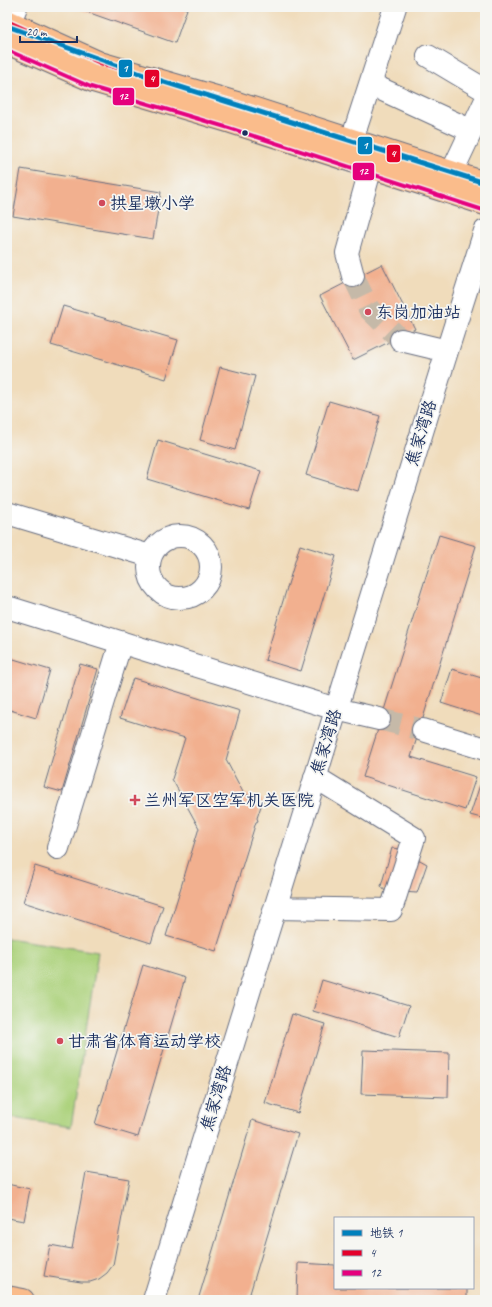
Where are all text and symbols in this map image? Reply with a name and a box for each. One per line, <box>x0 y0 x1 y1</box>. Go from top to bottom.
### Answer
scale bar <box>20 18 77 44</box>
text: 20 m <box>26 24 48 40</box>
line badge: 1 <box>118 59 133 78</box>
text: 1 <box>123 61 129 75</box>
line badge: 4 <box>144 69 160 88</box>
text: 4 <box>150 71 157 85</box>
line badge: 12 <box>112 87 135 106</box>
text: 12 <box>118 89 129 103</box>
unlabelled marker <box>240 128 250 138</box>
line badge: 1 <box>357 136 373 155</box>
text: 1 <box>363 138 369 152</box>
line badge: 4 <box>386 144 401 163</box>
text: 4 <box>391 146 398 160</box>
line badge: 12 <box>352 162 375 181</box>
text: 12 <box>358 164 369 178</box>
place label: 拱星墩小学 <box>110 193 195 214</box>
marker: 拱星墩小学 <box>97 198 107 208</box>
place label: 东岗加油站 <box>376 302 461 323</box>
marker: 东岗加油站 <box>363 307 373 317</box>
street label: 焦家湾路 <box>401 397 441 469</box>
street label: 焦家湾路 <box>306 706 346 778</box>
place label: 兰州军区空军机关医院 <box>144 790 314 811</box>
marker: 兰州军区空军机关医院 <box>129 794 141 806</box>
place label: 甘肃省体育运动学校 <box>68 1031 221 1052</box>
marker: 甘肃省体育运动学校 <box>55 1036 65 1046</box>
street label: 焦家湾路 <box>196 1062 236 1134</box>
legend <box>334 1217 474 1289</box>
text: 地铁 1 <box>370 1225 403 1241</box>
text: 4 <box>370 1245 377 1261</box>
text: 12 <box>370 1265 382 1281</box>

